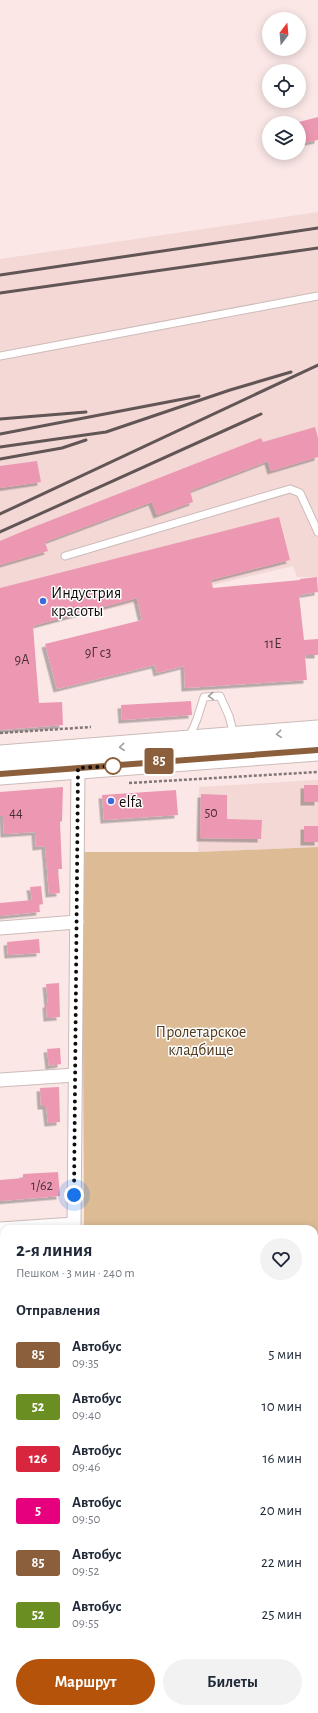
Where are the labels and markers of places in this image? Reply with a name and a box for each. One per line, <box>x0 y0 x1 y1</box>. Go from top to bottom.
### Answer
place label: Индустрия красоты <box>51 585 121 619</box>
marker: Индустрия красоты <box>38 596 48 606</box>
unlabelled marker <box>104 757 122 775</box>
place label: elfa <box>119 794 142 810</box>
marker: elfa <box>106 796 116 806</box>

